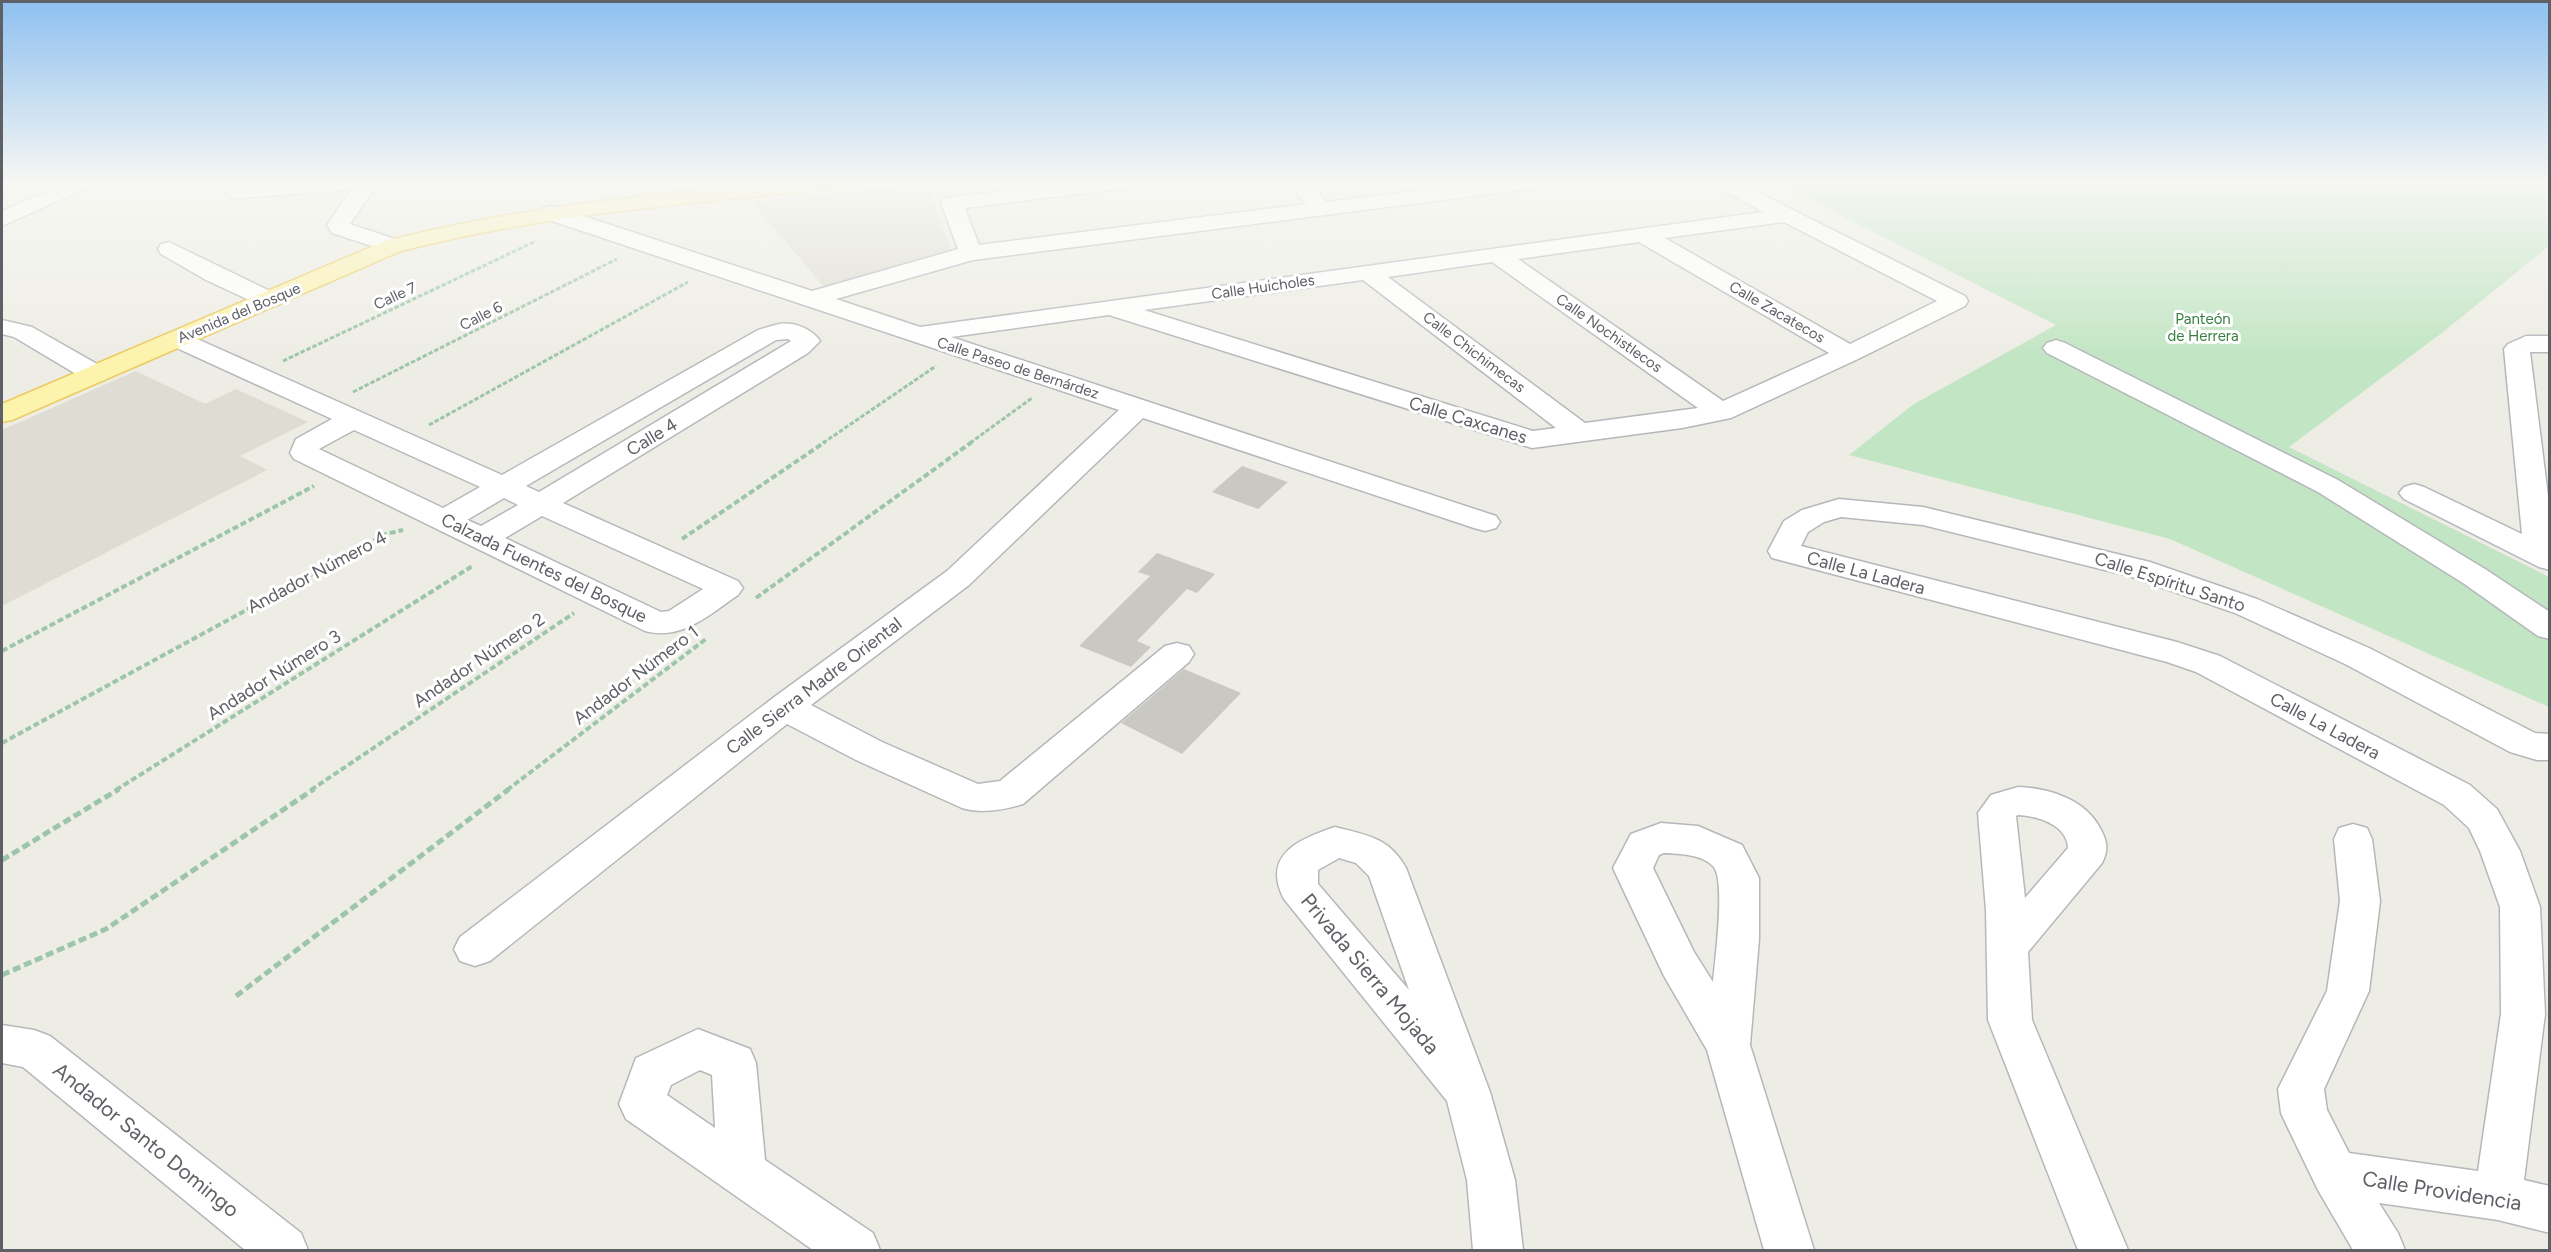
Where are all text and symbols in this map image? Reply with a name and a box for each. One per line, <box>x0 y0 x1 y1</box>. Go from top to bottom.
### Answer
street label: Calle Huicholes <box>1210 271 1316 303</box>
street label: Calle Zacatecos <box>1726 277 1828 347</box>
street label: Calle 7 <box>371 278 419 314</box>
street label: Avenida del Bosque <box>175 279 303 347</box>
street label: Calle Nochistlecos <box>1553 290 1665 376</box>
street label: Calle 6 <box>457 297 506 334</box>
street label: Calle Chichimecas <box>1419 308 1529 396</box>
park label: Panteón de Herrera <box>2167 310 2239 345</box>
street label: Calle Paseo de Bernárdez <box>935 333 1101 403</box>
street label: Calle Caxcanes <box>1406 392 1530 448</box>
street label: Calle 4 <box>623 413 681 461</box>
street label: Calzada Fuentes del Bosque <box>438 509 651 628</box>
street label: Andador Número 4 <box>244 526 390 618</box>
street label: Calle La Ladera <box>1804 547 1928 599</box>
street label: Calle Espíritu Santo <box>2092 547 2248 617</box>
street label: Andador Número 2 <box>409 608 549 712</box>
street label: Calle Sierra Madre Oriental <box>722 613 906 759</box>
street label: Andador Número 1 <box>569 621 703 729</box>
street label: Andador Número 3 <box>203 625 345 725</box>
street label: Calle La Ladera <box>2266 688 2384 764</box>
street label: Privada Sierra Mojada <box>1296 888 1445 1059</box>
street label: Andador Santo Domingo <box>48 1057 244 1222</box>
street label: Calle Providencia <box>2361 1166 2524 1215</box>

